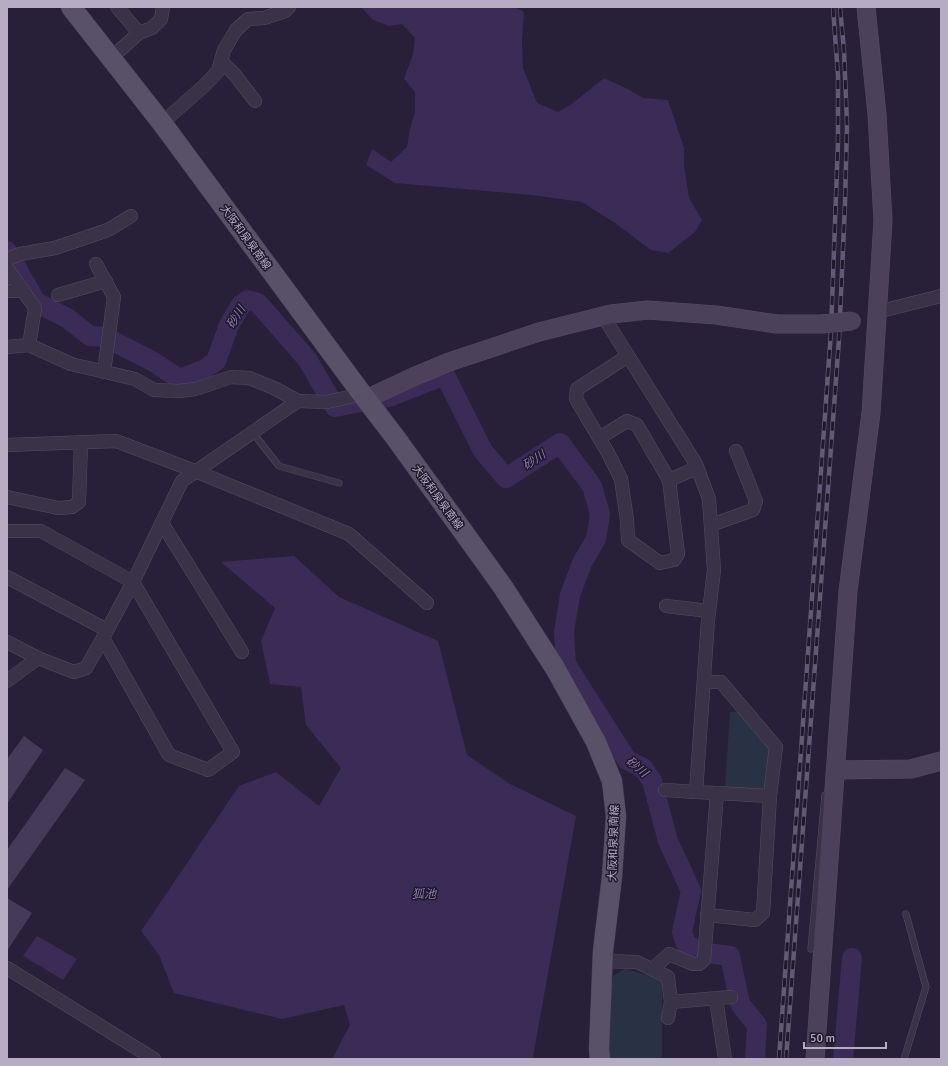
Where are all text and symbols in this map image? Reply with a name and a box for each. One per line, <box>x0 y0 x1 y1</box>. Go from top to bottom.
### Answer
street label: 大阪和泉泉南線 <box>218 202 273 272</box>
water label: 砂川 <box>224 301 250 331</box>
water label: 砂川 <box>520 447 550 473</box>
street label: 大阪和泉泉南線 <box>410 462 465 532</box>
water label: 砂川 <box>623 754 652 782</box>
street label: 大阪和泉泉南線 <box>606 804 621 882</box>
water label: 狐池 <box>412 887 437 902</box>
scale bar <box>804 1024 886 1050</box>
text: 50 m <box>810 1031 835 1046</box>

